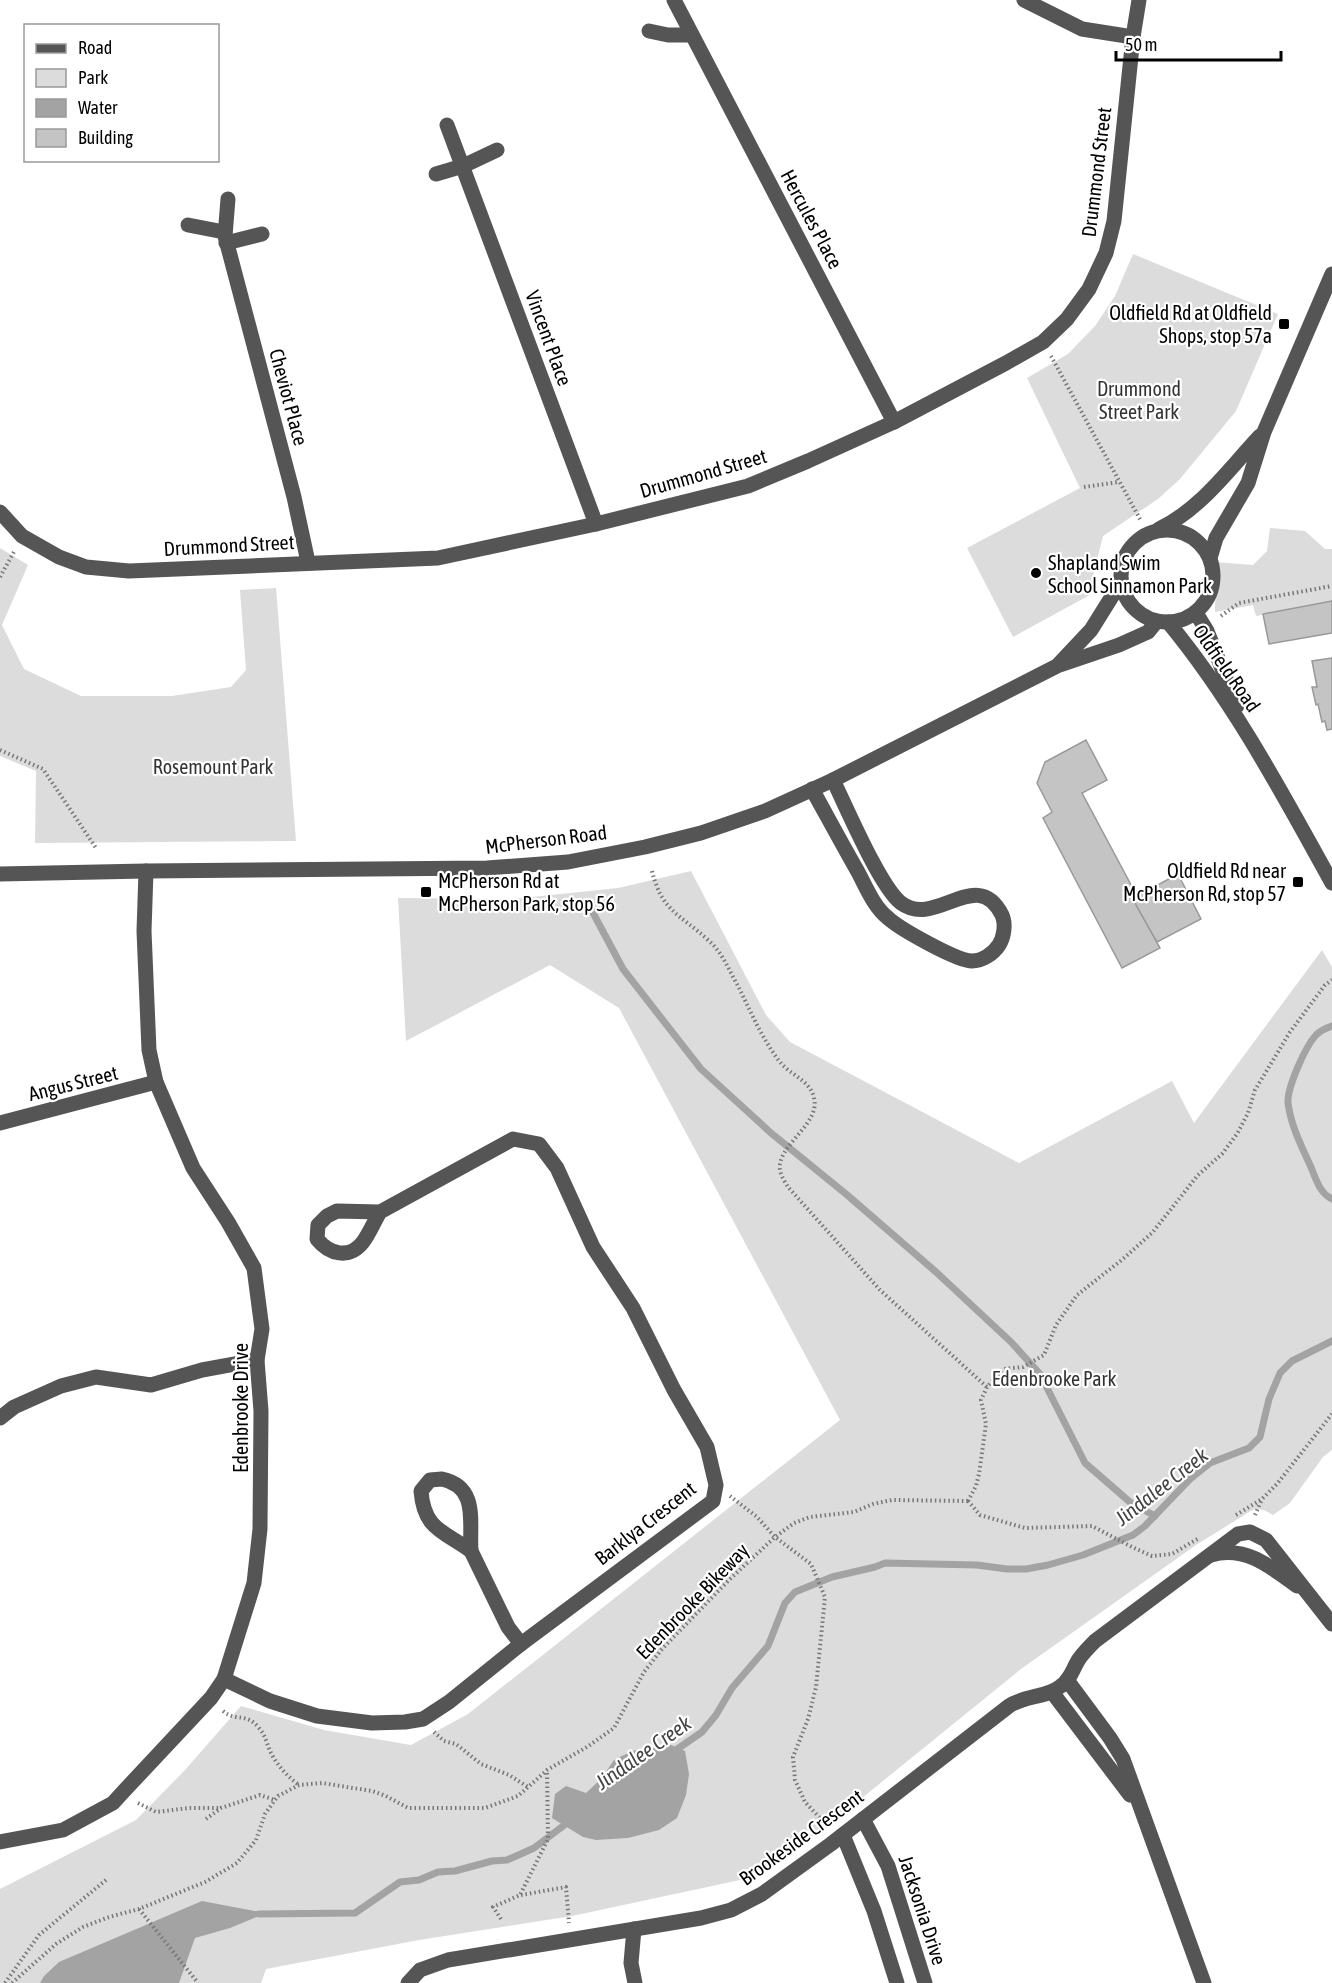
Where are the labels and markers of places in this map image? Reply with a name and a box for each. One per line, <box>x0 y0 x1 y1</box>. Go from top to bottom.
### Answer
place label: Oldfield Rd at Oldfield Shops, stop 57a <box>1109 301 1272 347</box>
marker: Oldfield Rd at Oldfield Shops, stop 57a <box>1277 317 1291 331</box>
place label: Shapland Swim School Sinnamon Park <box>1048 551 1212 597</box>
marker: Shapland Swim School Sinnamon Park <box>1029 566 1043 580</box>
place label: Oldfield Rd near McPherson Rd, stop 57 <box>1123 859 1287 905</box>
place label: McPherson Rd at McPherson Park, stop 56 <box>438 869 615 915</box>
marker: Oldfield Rd near McPherson Rd, stop 57 <box>1291 875 1305 889</box>
marker: McPherson Rd at McPherson Park, stop 56 <box>419 885 433 899</box>

